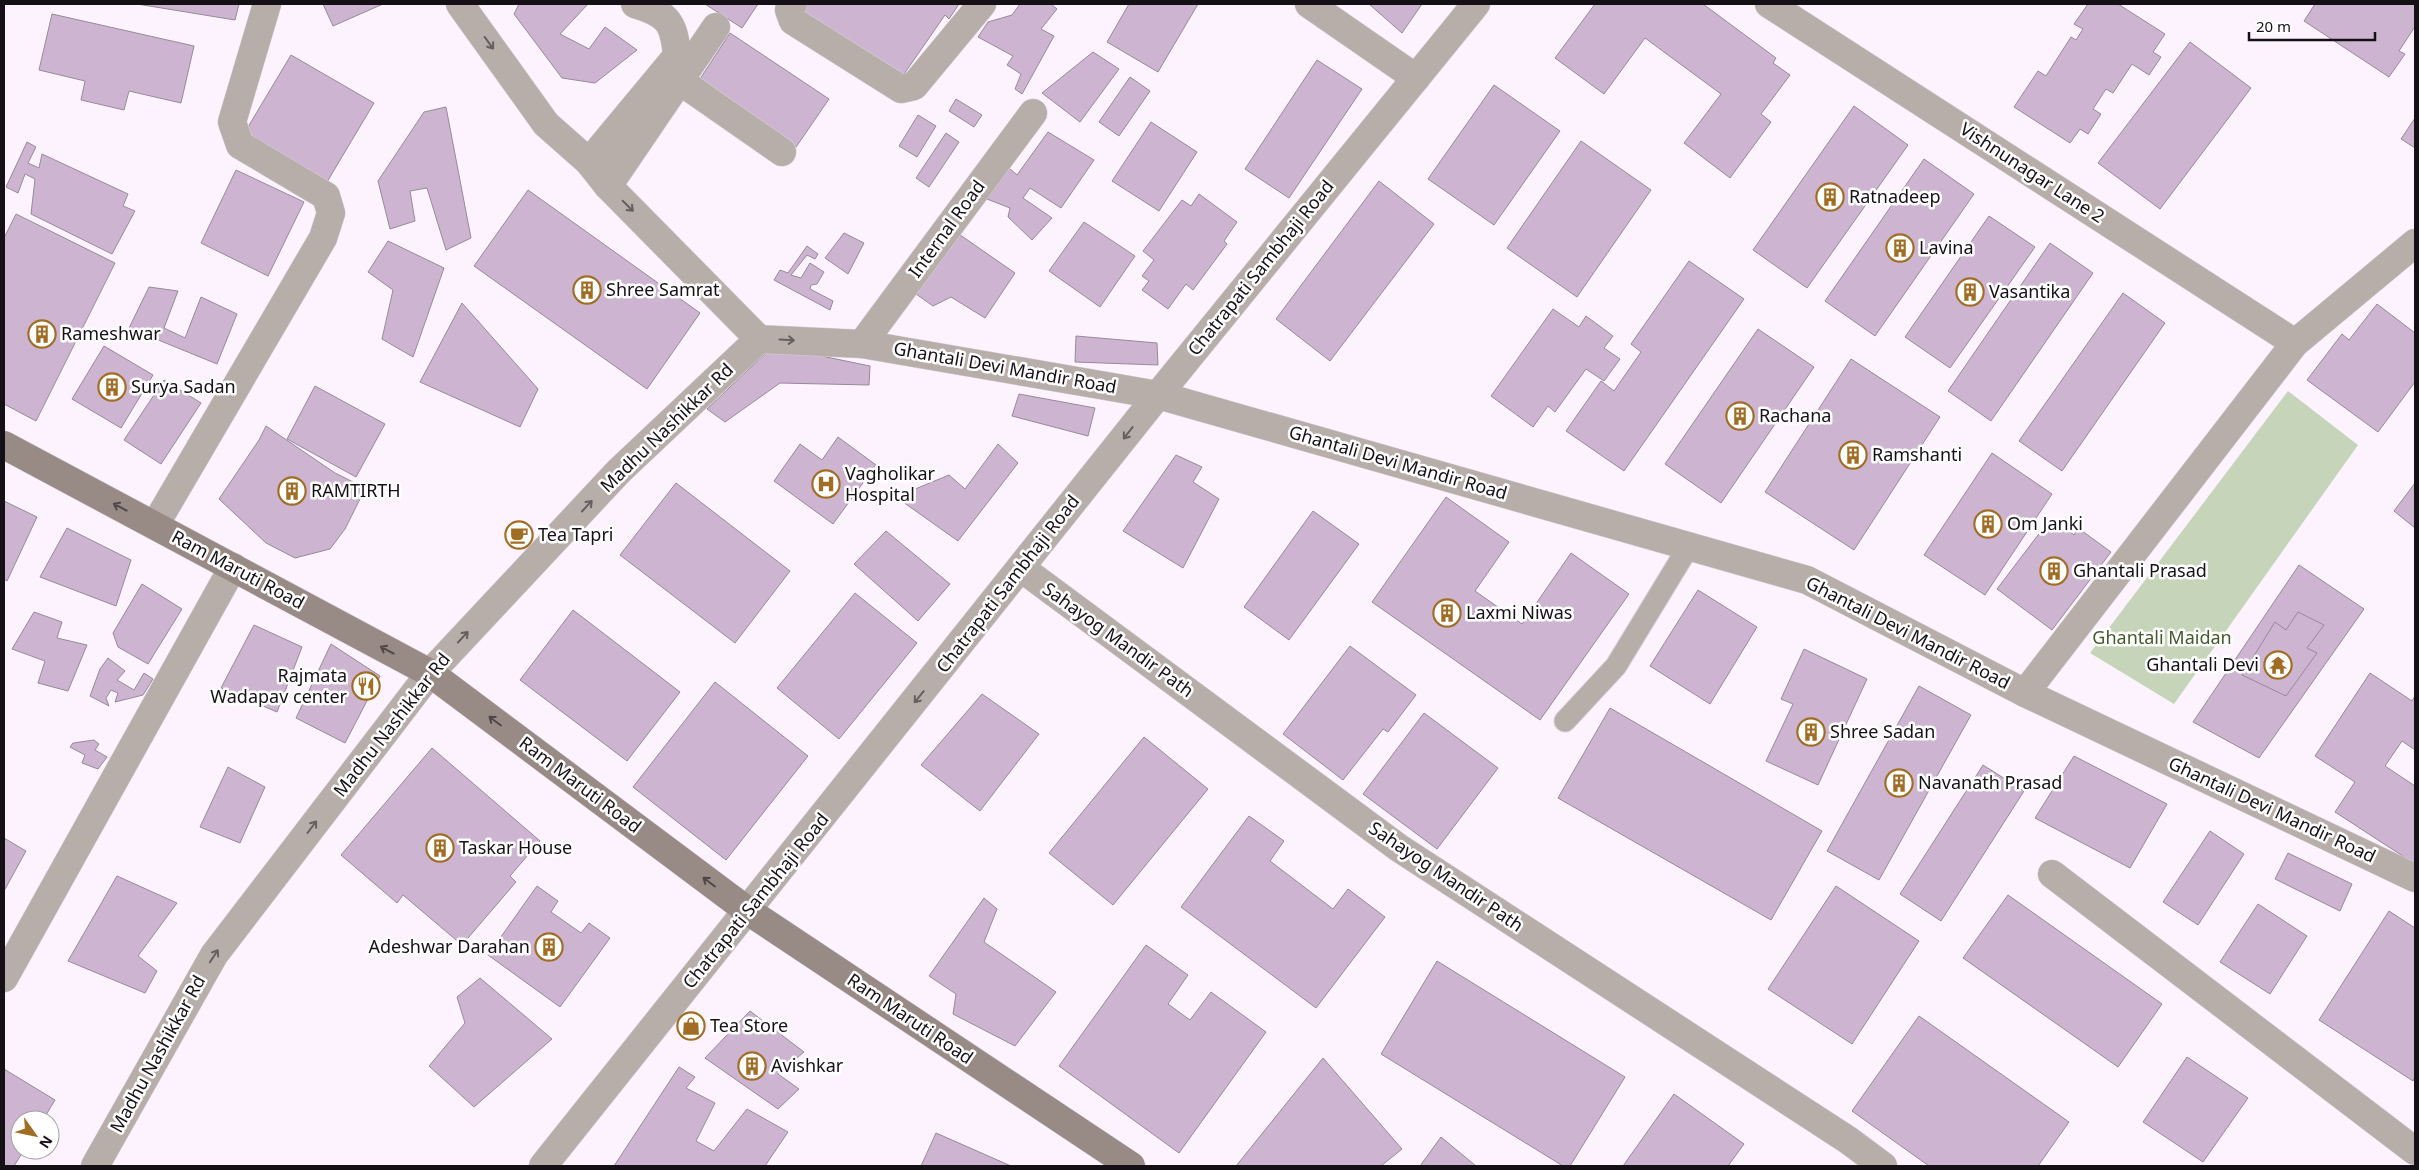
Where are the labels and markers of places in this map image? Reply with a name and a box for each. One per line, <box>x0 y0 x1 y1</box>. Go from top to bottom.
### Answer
building icon: Ratnadeep <box>1815 182 1845 212</box>
place label: Ratnadeep <box>1849 184 1940 208</box>
building icon: Lavina <box>1885 233 1915 263</box>
place label: Lavina <box>1919 235 1974 259</box>
building icon: Shree Samrat <box>572 275 602 305</box>
place label: Shree Samrat <box>606 277 720 301</box>
building icon: Vasantika <box>1955 277 1985 307</box>
place label: Vasantika <box>1989 279 2070 303</box>
building icon: Rameshwar <box>27 319 57 349</box>
place label: Rameshwar <box>61 321 161 345</box>
building icon: Surya Sadan <box>97 372 127 402</box>
place label: Surya Sadan <box>131 374 236 398</box>
building icon: Rachana <box>1725 401 1755 431</box>
place label: Rachana <box>1759 403 1831 427</box>
building icon: Ramshanti <box>1838 440 1868 470</box>
place label: Ramshanti <box>1872 442 1962 466</box>
place label: Vagholikar Hospital <box>845 461 936 506</box>
hospital icon: Vagholikar Hospital <box>811 469 841 499</box>
building icon: RAMTIRTH <box>277 476 307 506</box>
place label: RAMTIRTH <box>311 478 401 502</box>
building icon: Om Janki <box>1973 509 2003 539</box>
place label: Om Janki <box>2007 511 2083 535</box>
cafe icon: Tea Tapri <box>504 520 534 550</box>
place label: Tea Tapri <box>538 522 614 546</box>
building icon: Ghantali Prasad <box>2039 556 2069 586</box>
place label: Ghantali Prasad <box>2073 558 2207 582</box>
building icon: Laxmi Niwas <box>1432 598 1462 628</box>
place label: Laxmi Niwas <box>1466 600 1572 624</box>
temple icon: Ghantali Devi <box>2263 650 2293 680</box>
place label: Ghantali Devi <box>2146 652 2259 676</box>
place label: Rajmata Wadapav center <box>210 663 348 708</box>
restaurant icon: Rajmata Wadapav center <box>351 671 381 701</box>
building icon: Shree Sadan <box>1796 717 1826 747</box>
place label: Shree Sadan <box>1830 719 1935 743</box>
building icon: Navanath Prasad <box>1884 768 1914 798</box>
place label: Navanath Prasad <box>1918 770 2062 794</box>
building icon: Taskar House <box>425 833 455 863</box>
place label: Taskar House <box>459 835 572 859</box>
building icon: Adeshwar Darahan <box>534 932 564 962</box>
place label: Adeshwar Darahan <box>368 934 530 958</box>
shop icon: Tea Store <box>676 1011 706 1041</box>
place label: Tea Store <box>710 1013 788 1037</box>
building icon: Avishkar <box>737 1051 767 1081</box>
place label: Avishkar <box>771 1053 844 1077</box>

